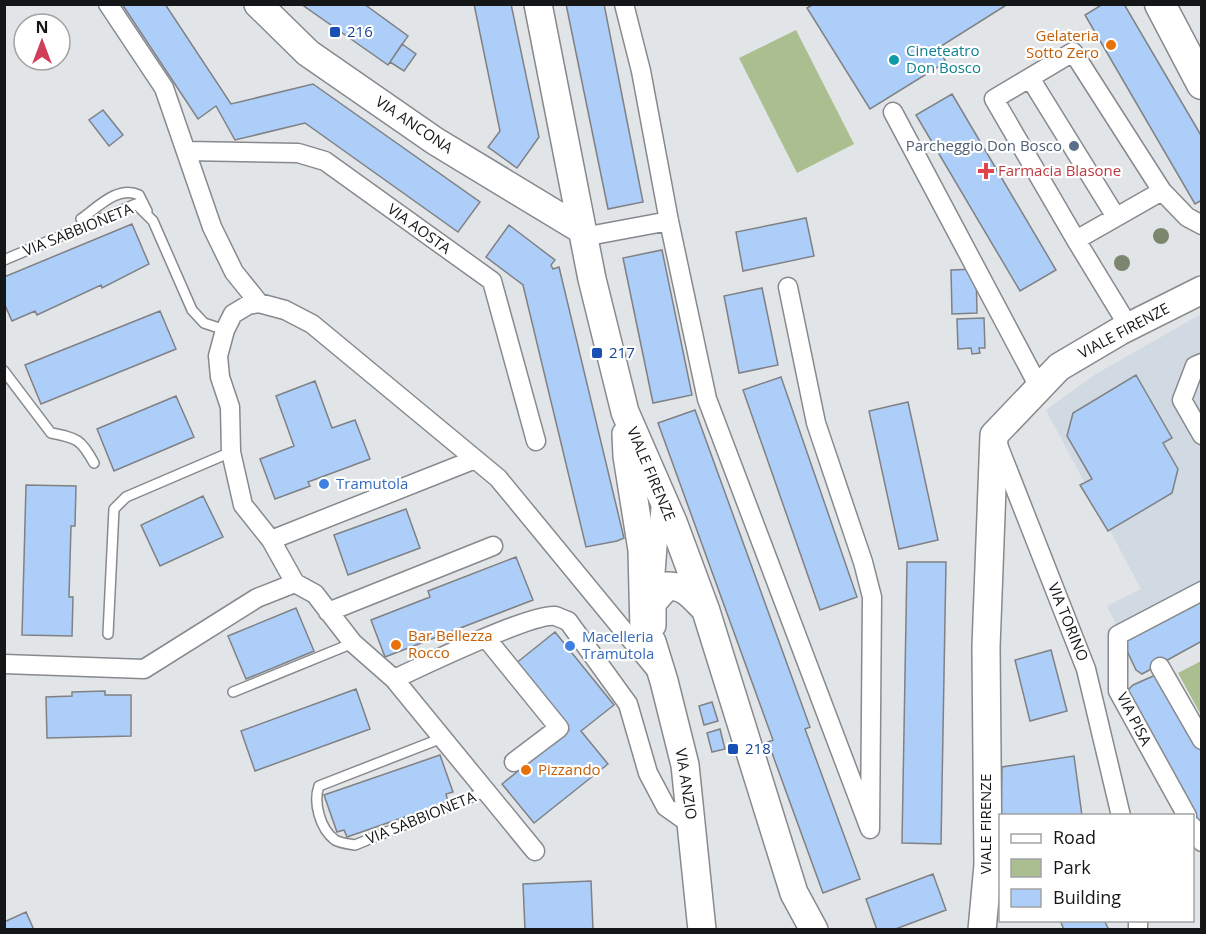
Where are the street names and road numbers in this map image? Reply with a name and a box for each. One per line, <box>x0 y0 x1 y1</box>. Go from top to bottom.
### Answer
street label: VIA ANCONA <box>372 91 458 158</box>
street label: VIA SABBIONETA <box>20 198 136 260</box>
street label: VIA AOSTA <box>384 198 456 258</box>
street label: VIALE FIRENZE <box>1075 298 1173 363</box>
street label: VIALE FIRENZE <box>623 423 681 524</box>
street label: VIA TORINO <box>1044 579 1094 664</box>
street label: VIA PISA <box>1113 688 1157 749</box>
street label: VIA ANZIO <box>671 747 702 821</box>
street label: VIALE FIRENZE <box>975 774 995 874</box>
street label: VIA SABBIONETA <box>363 786 479 848</box>

